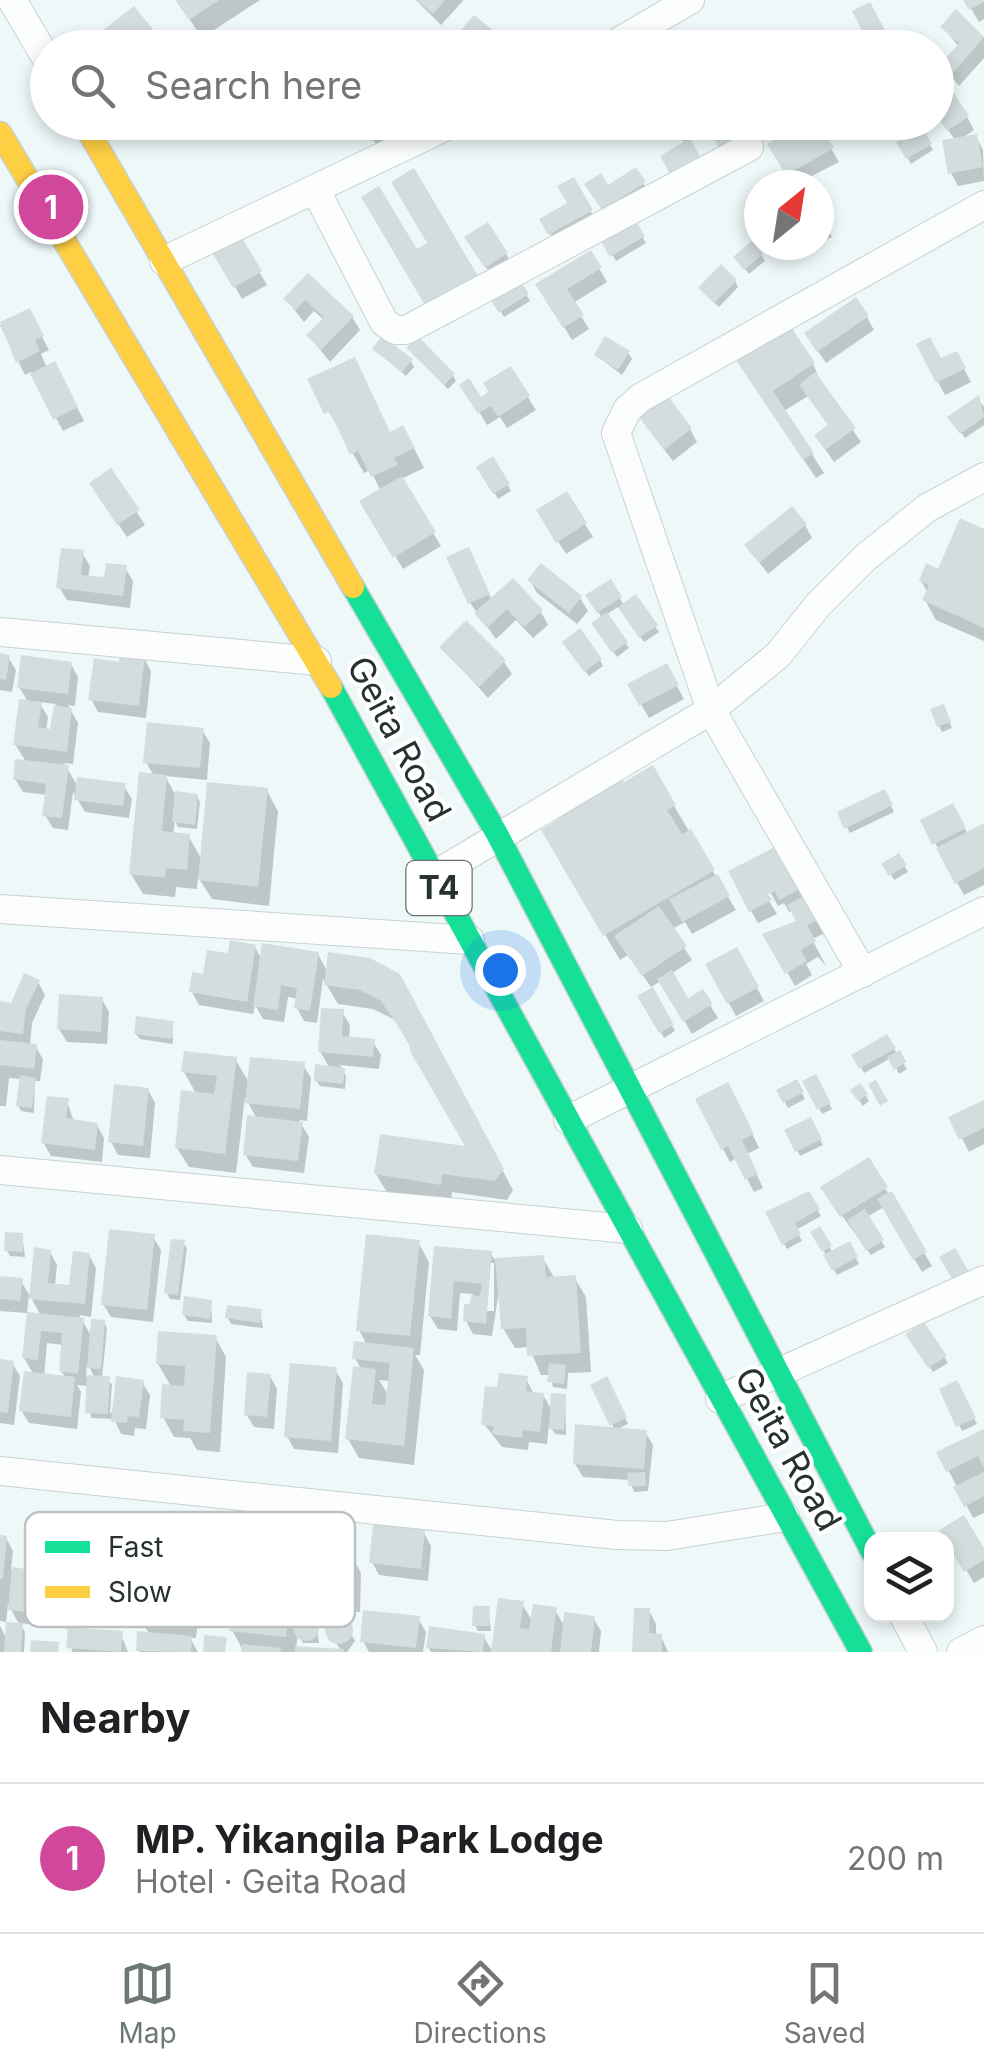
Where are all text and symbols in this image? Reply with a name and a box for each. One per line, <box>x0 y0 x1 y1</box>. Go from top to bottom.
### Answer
search box <box>30 30 954 140</box>
icon: search <box>65 58 120 113</box>
text: Search here <box>145 62 362 108</box>
pin: 1 <box>18 170 84 244</box>
north arrow <box>744 170 834 260</box>
street label: Geita Road <box>339 649 461 828</box>
road number: T4 <box>406 861 472 915</box>
your location <box>475 945 526 996</box>
street label: Geita Road <box>727 1359 851 1538</box>
legend <box>25 1512 355 1627</box>
text: Fast <box>108 1530 164 1564</box>
map controls <box>864 1532 954 1622</box>
button: layers <box>864 1532 954 1622</box>
text: Slow <box>108 1575 172 1609</box>
text: Nearby <box>40 1692 191 1743</box>
text: MP. Yikangila Park Lodge <box>135 1816 604 1862</box>
text: 1 <box>66 1839 79 1878</box>
text: 200 m <box>847 1839 944 1878</box>
text: Hotel · Geita Road <box>135 1862 407 1901</box>
tab: Map <box>118 1956 177 2050</box>
tab: Directions <box>413 1956 547 2050</box>
tab: Saved <box>784 1956 866 2050</box>

